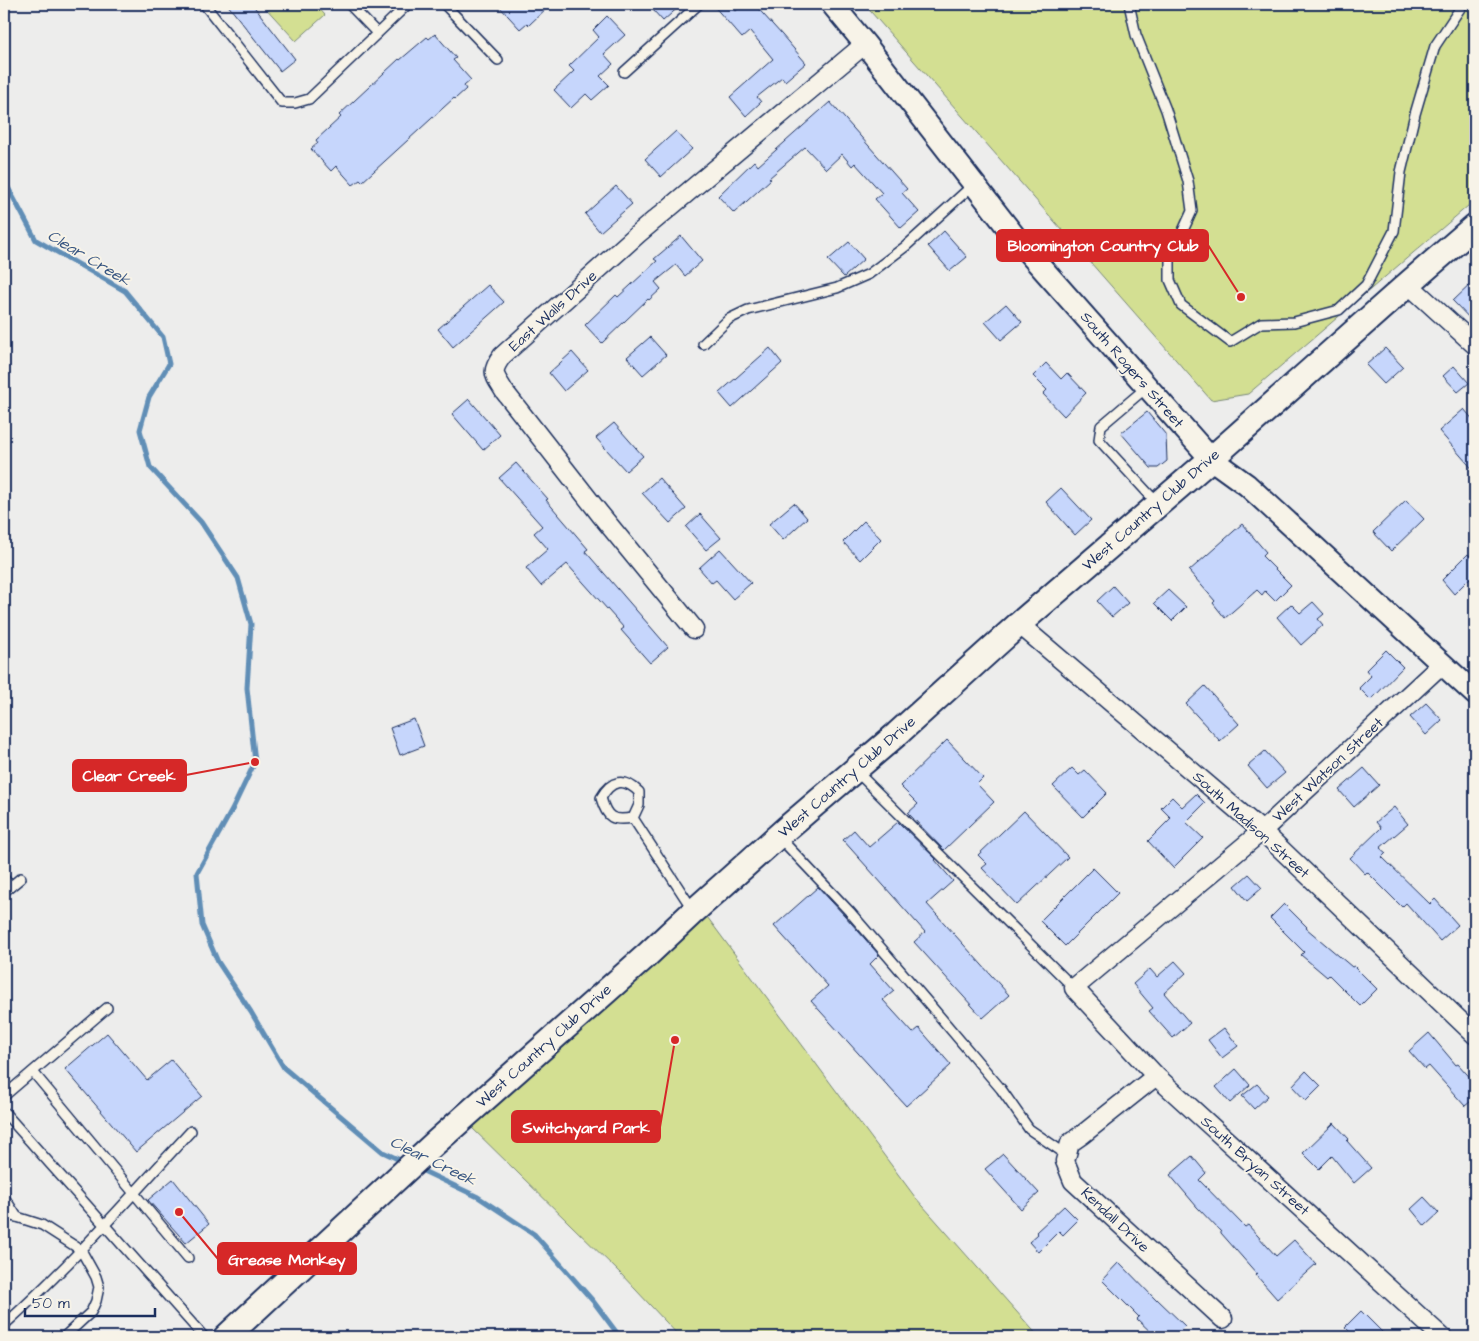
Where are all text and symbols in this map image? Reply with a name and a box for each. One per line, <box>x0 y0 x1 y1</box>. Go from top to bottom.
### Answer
water label: Clear Creek <box>43 225 136 292</box>
callout: Bloomington Country Club <box>997 230 1208 261</box>
text: Bloomington Country Club <box>1008 235 1198 259</box>
street label: East Walls Drive <box>504 266 602 356</box>
street label: South Rogers Street <box>1075 307 1189 433</box>
street label: West Country Club Drive <box>1078 444 1225 576</box>
street label: West Country Club Drive <box>774 711 921 843</box>
street label: West Watson Street <box>1268 713 1388 827</box>
callout: Clear Creek <box>73 760 186 791</box>
text: Clear Creek <box>82 765 176 787</box>
street label: South Madison Street <box>1188 767 1314 883</box>
street label: West Country Club Drive <box>472 979 617 1113</box>
callout: Switchyard Park <box>512 1111 660 1142</box>
street label: South Bryan Street <box>1195 1111 1314 1221</box>
text: Switchyard Park <box>521 1117 650 1140</box>
water label: Clear Creek <box>386 1131 481 1192</box>
street label: Kendall Drive <box>1076 1183 1154 1257</box>
callout: Grease Monkey <box>218 1243 356 1274</box>
text: Grease Monkey <box>228 1249 346 1272</box>
scale bar <box>25 1286 155 1318</box>
text: 50 m <box>32 1293 70 1314</box>

